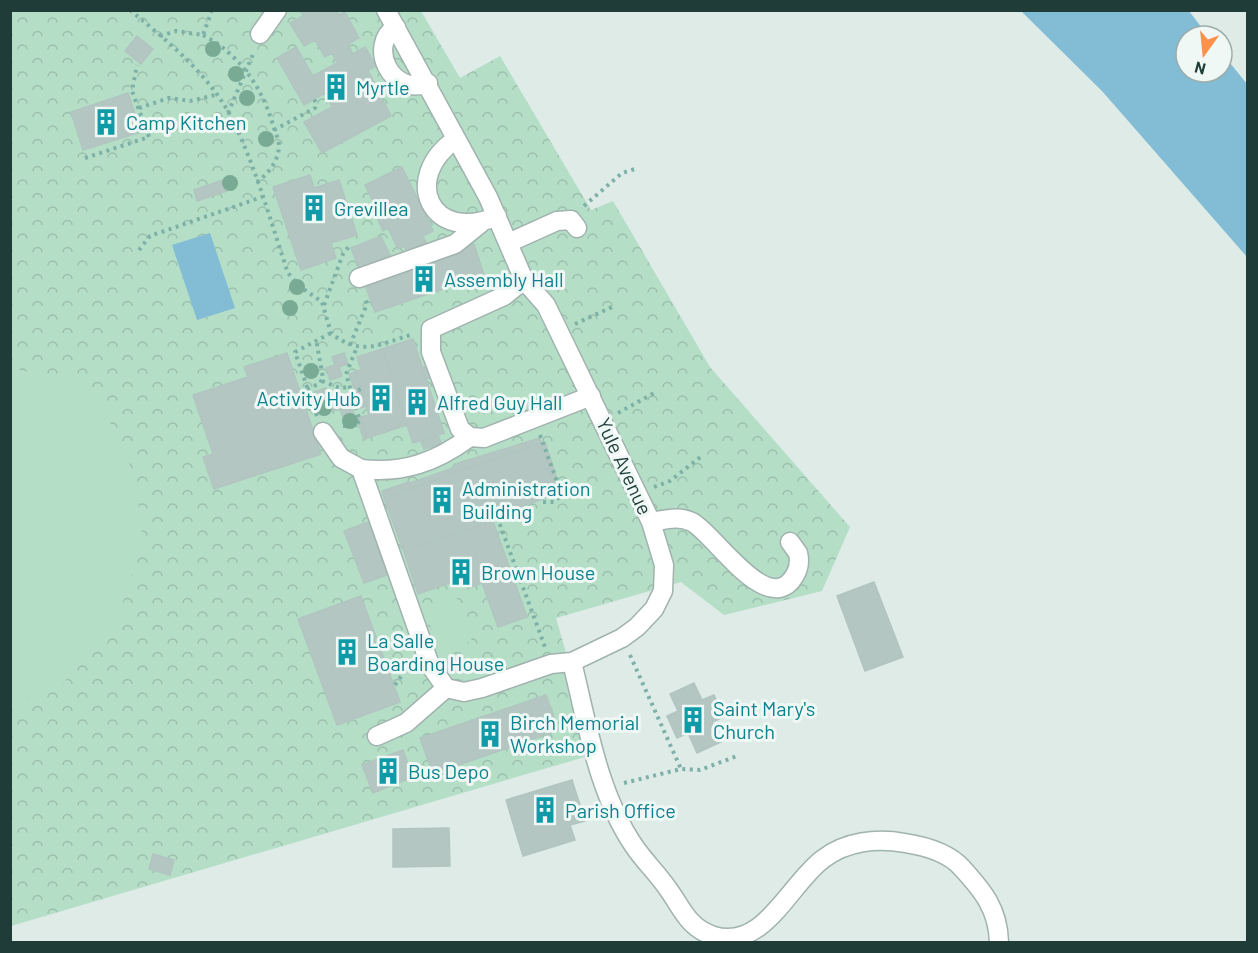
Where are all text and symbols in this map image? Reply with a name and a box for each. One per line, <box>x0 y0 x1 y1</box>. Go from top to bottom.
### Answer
north arrow <box>1174 24 1234 84</box>
text: N <box>1192 58 1208 80</box>
building icon: Myrtle <box>321 72 351 102</box>
place label: Myrtle <box>356 75 410 99</box>
building icon: Camp Kitchen <box>91 107 121 137</box>
place label: Camp Kitchen <box>126 110 247 134</box>
building icon: Grevillea <box>299 193 329 223</box>
place label: Grevillea <box>334 196 408 220</box>
building icon: Assembly Hall <box>409 264 439 294</box>
place label: Assembly Hall <box>444 267 564 291</box>
building icon: Activity Hub <box>366 383 396 413</box>
place label: Activity Hub <box>257 386 361 410</box>
building icon: Alfred Guy Hall <box>402 387 432 417</box>
place label: Alfred Guy Hall <box>437 390 562 414</box>
street label: Yule Avenue <box>592 414 658 518</box>
place label: Administration Building <box>462 476 591 523</box>
building icon: Administration Building <box>427 485 457 515</box>
building icon: Brown House <box>446 557 476 587</box>
place label: Brown House <box>481 560 595 584</box>
place label: La Salle Boarding House <box>367 628 504 675</box>
building icon: La Salle Boarding House <box>332 637 362 667</box>
place label: Saint Mary's Church <box>713 696 815 743</box>
building icon: Saint Mary's Church <box>678 705 708 735</box>
place label: Birch Memorial Workshop <box>510 710 639 757</box>
building icon: Birch Memorial Workshop <box>475 719 505 749</box>
building icon: Bus Depo <box>373 756 403 786</box>
place label: Bus Depo <box>408 759 489 783</box>
building icon: Parish Office <box>530 795 560 825</box>
place label: Parish Office <box>565 798 676 822</box>

